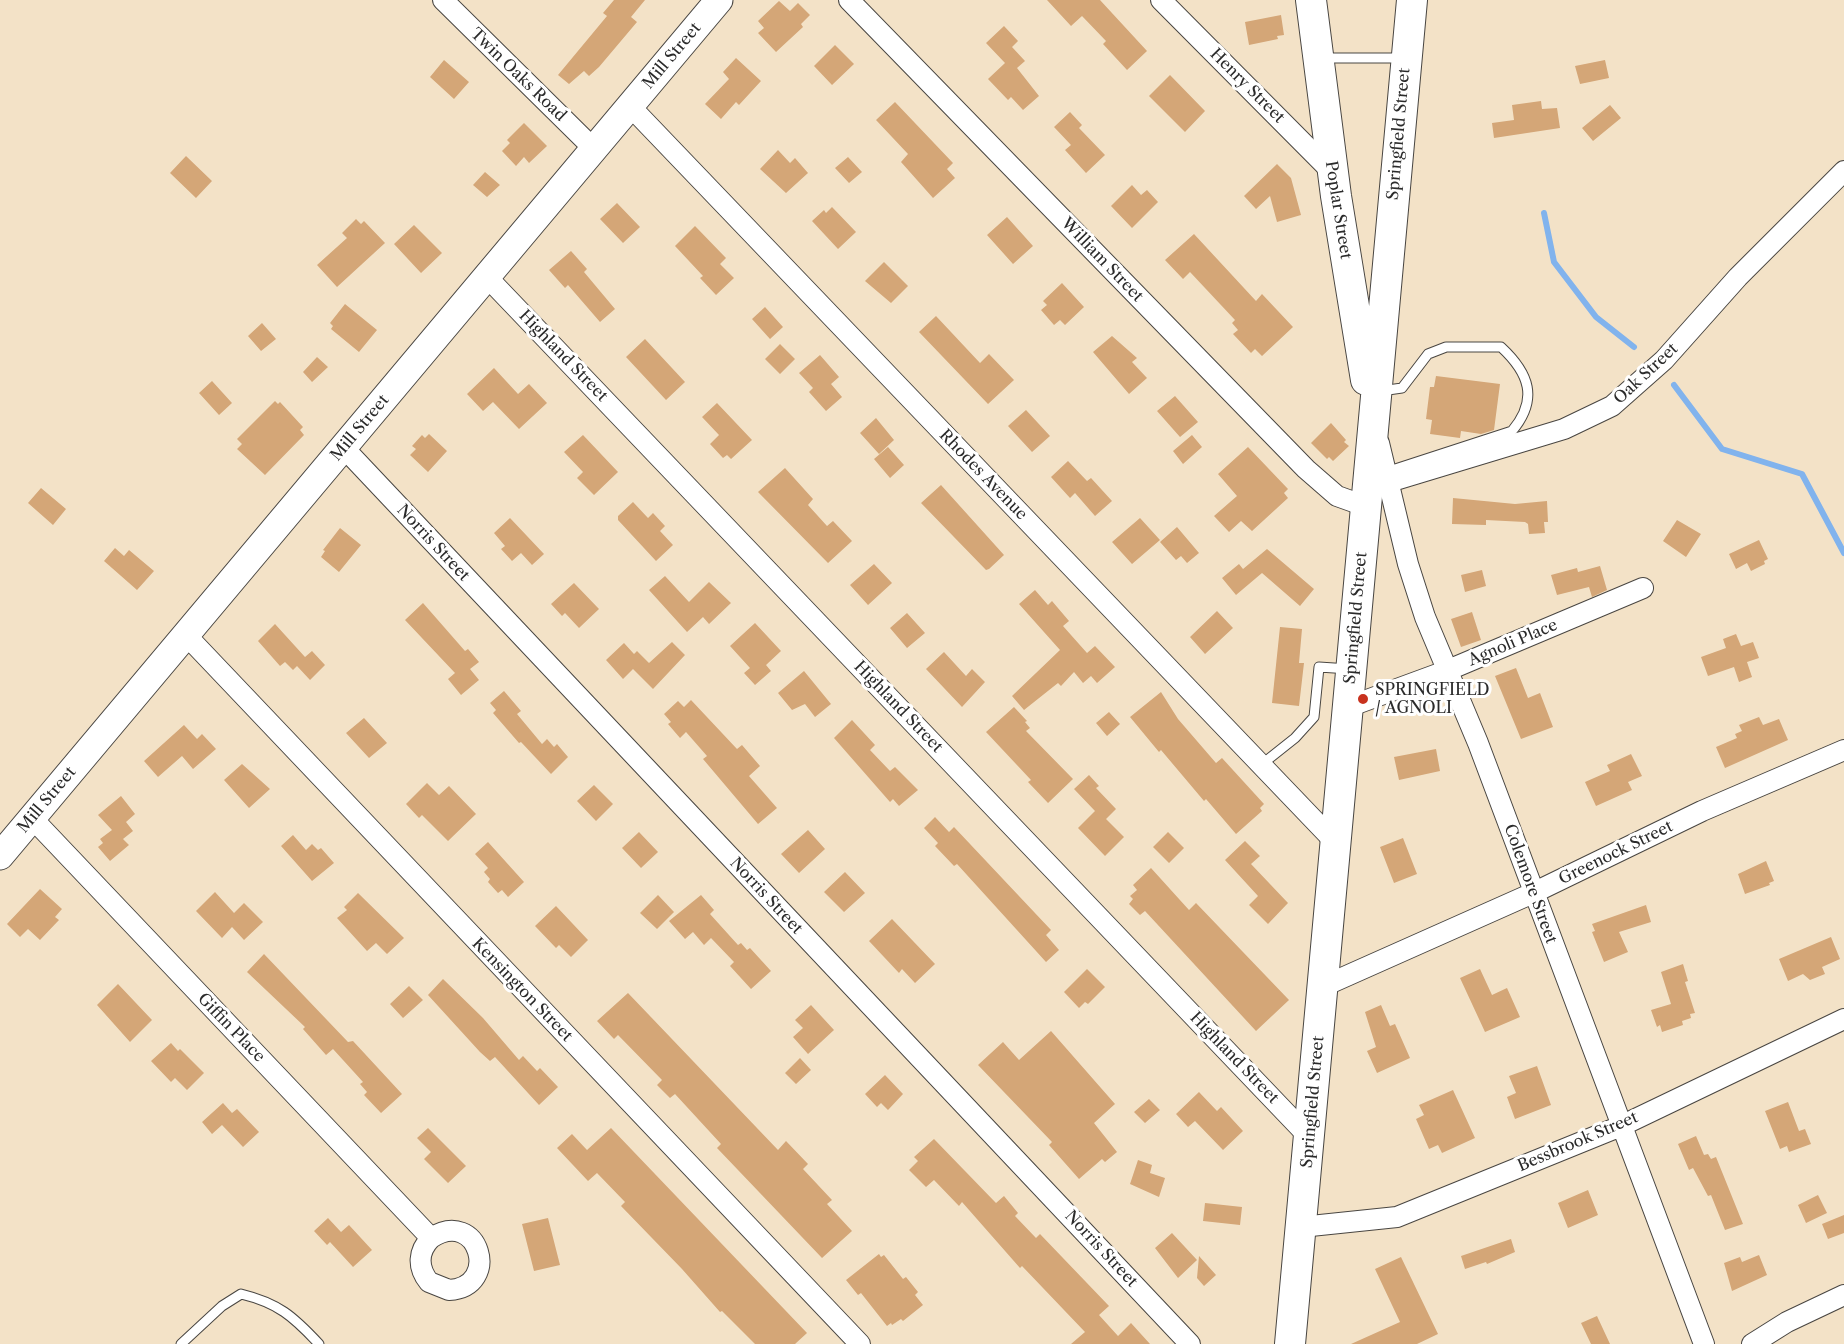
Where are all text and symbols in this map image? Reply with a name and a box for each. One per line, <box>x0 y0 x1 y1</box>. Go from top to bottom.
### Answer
street label: Mill Street <box>639 19 705 93</box>
street label: Twin Oaks Road <box>466 24 570 126</box>
street label: Henry Street <box>1206 45 1288 127</box>
street label: Springfield Street <box>1384 67 1414 201</box>
street label: Poplar Street <box>1321 159 1355 261</box>
street label: William Street <box>1057 214 1147 306</box>
street label: Highland Street <box>515 306 611 406</box>
street label: Oak Street <box>1610 339 1682 409</box>
street label: Mill Street <box>327 391 393 465</box>
street label: Rhodes Avenue <box>935 426 1031 524</box>
street label: Norris Street <box>393 501 473 585</box>
street label: Springfield Street <box>1341 551 1371 685</box>
street label: Agnoli Place <box>1465 616 1561 670</box>
street label: Highland Street <box>850 657 946 757</box>
place label: SPRINGFIELD / AGNOLI <box>1375 680 1490 718</box>
marker: SPRINGFIELD / AGNOLI <box>1356 692 1370 706</box>
street label: Mill Street <box>14 763 80 837</box>
street label: Greenock Street <box>1556 817 1676 889</box>
street label: Colemore Street <box>1499 822 1561 946</box>
street label: Norris Street <box>726 854 806 938</box>
street label: Kensington Street <box>468 934 576 1046</box>
street label: Giffin Place <box>193 989 269 1067</box>
street label: Highland Street <box>1186 1008 1282 1108</box>
street label: Springfield Street <box>1298 1035 1328 1169</box>
street label: Bessbrook Street <box>1515 1108 1641 1176</box>
street label: Norris Street <box>1061 1207 1141 1291</box>

